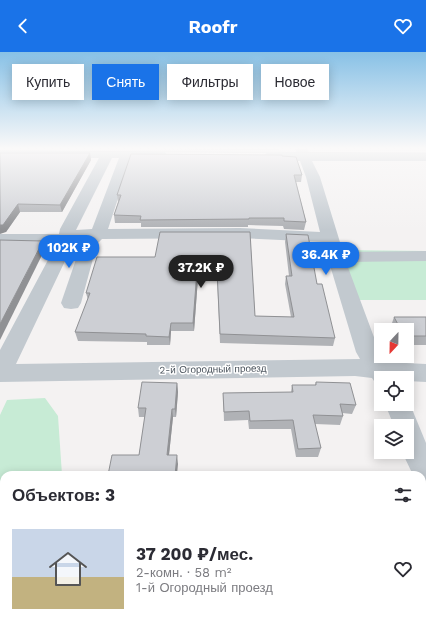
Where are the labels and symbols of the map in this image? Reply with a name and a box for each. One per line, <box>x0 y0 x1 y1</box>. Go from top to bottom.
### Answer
pin: 102K ₽ <box>36 235 102 269</box>
pin: 36.4K ₽ <box>289 242 363 276</box>
pin: 37.2K ₽ <box>164 255 238 289</box>
north arrow <box>374 323 414 363</box>
street label: 2-й Огородный проезд <box>159 363 267 375</box>

